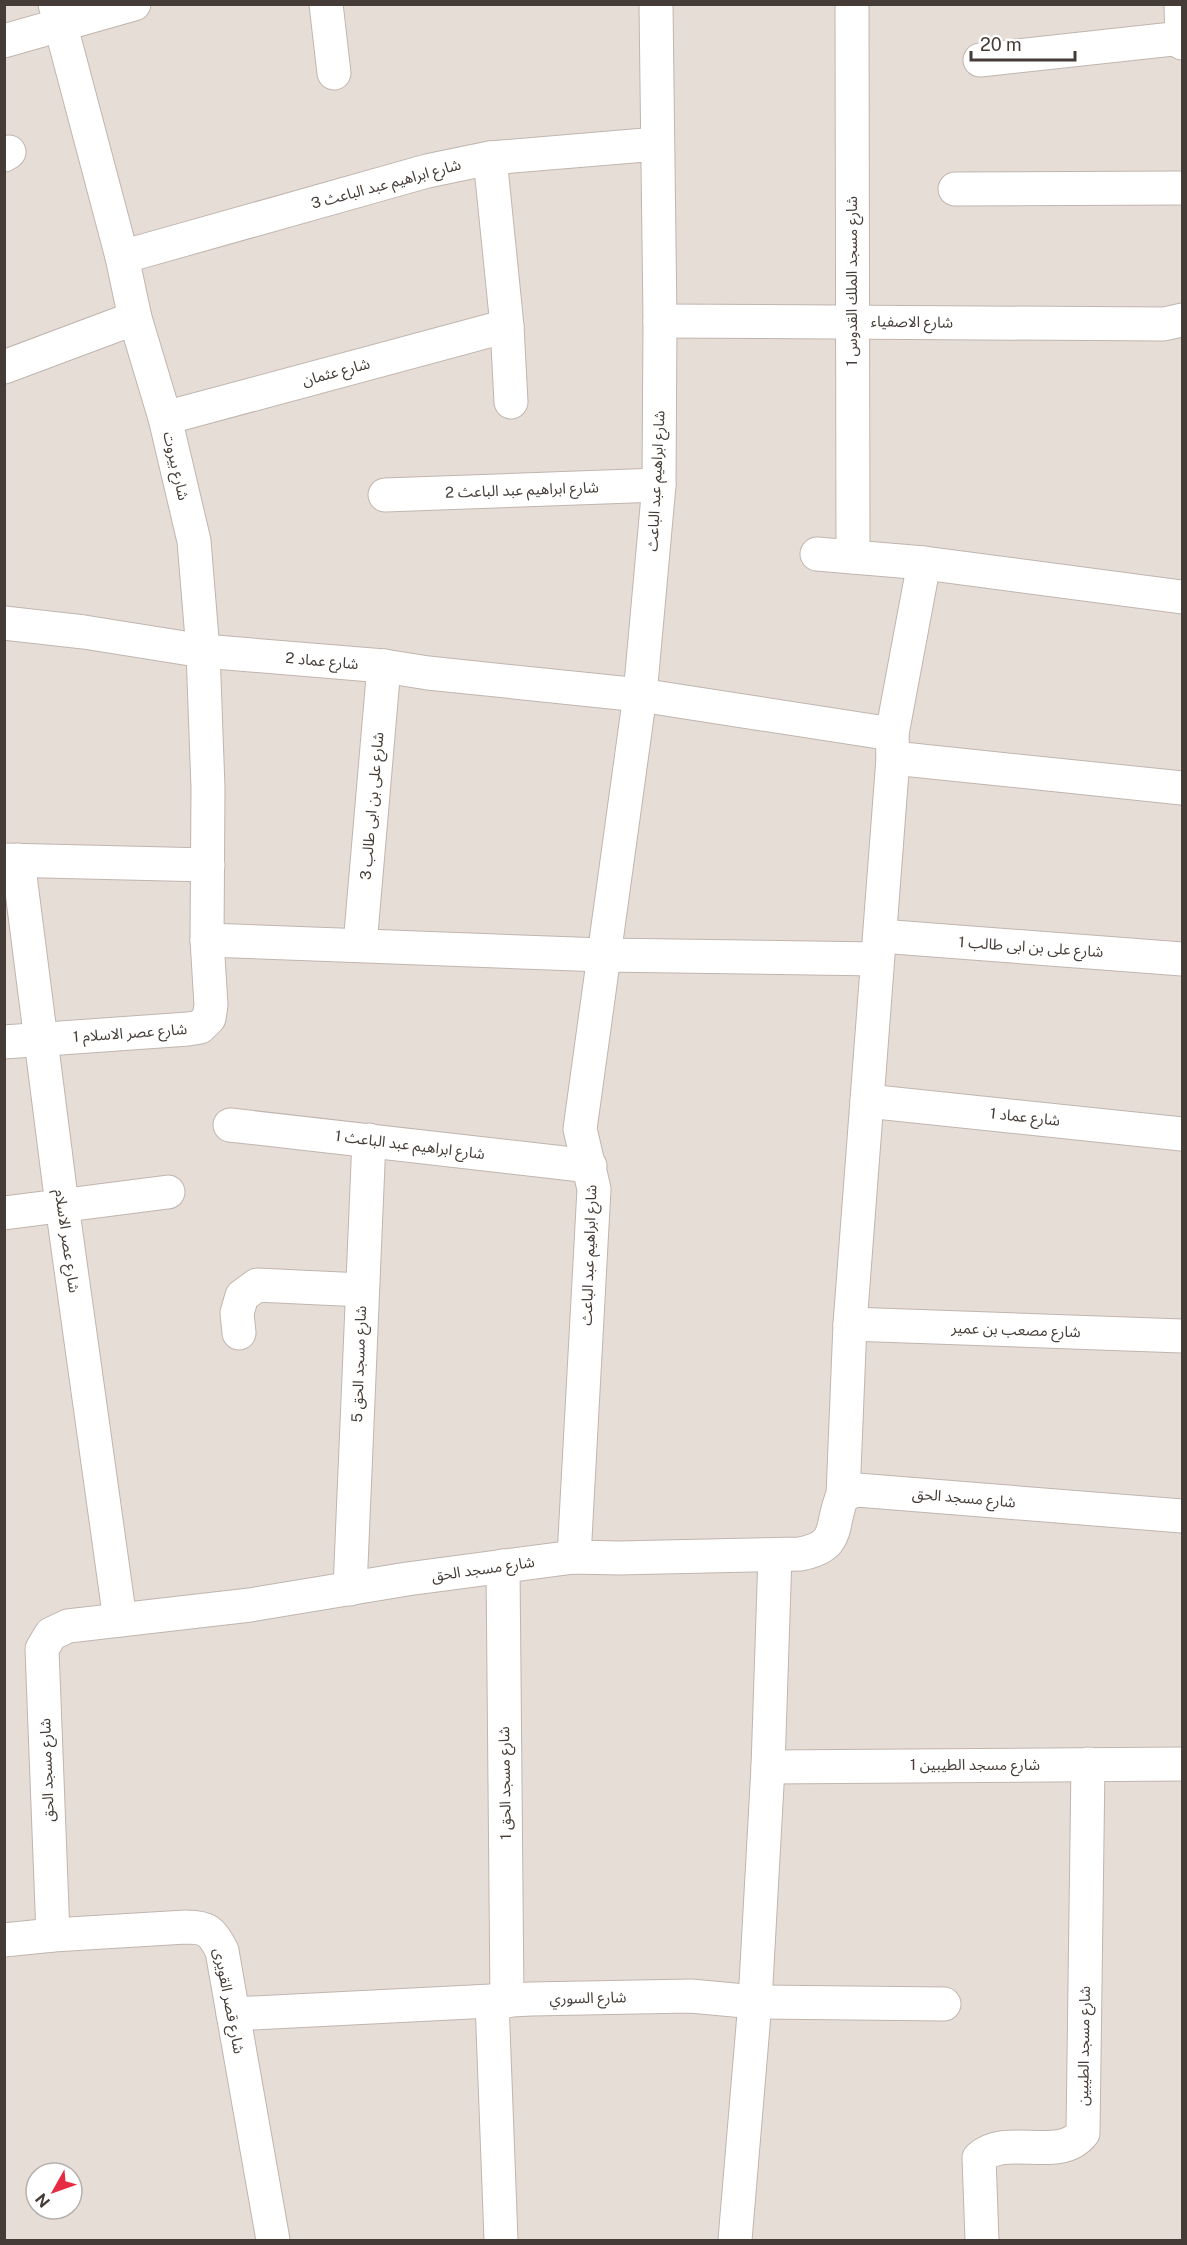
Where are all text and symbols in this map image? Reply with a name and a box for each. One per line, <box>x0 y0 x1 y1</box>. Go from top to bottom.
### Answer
scale bar <box>971 24 1074 62</box>
text: 20 m <box>980 34 1022 55</box>
street label: شارع ابراهيم عبد الباعث 3 <box>309 155 464 216</box>
street label: شارع مسجد الملك القدوس 1 <box>843 196 864 366</box>
street label: شارع الاصفياء <box>871 312 954 335</box>
street label: شارع عثمان <box>300 354 373 393</box>
street label: شارع ابراهيم عبد الباعث <box>643 410 672 552</box>
street label: شارع بيروت <box>156 430 193 503</box>
street label: شارع ابراهيم عبد الباعث 2 <box>445 478 599 505</box>
street label: شارع عماد 2 <box>284 649 359 676</box>
street label: شارع على بن ابى طالب 3 <box>357 731 390 881</box>
street label: شارع على بن ابى طالب 1 <box>958 933 1104 964</box>
street label: شارع عصر الاسلام 1 <box>72 1020 188 1049</box>
street label: شارع عماد 1 <box>989 1104 1061 1133</box>
street label: شارع ابراهيم عبد الباعث 1 <box>334 1127 486 1166</box>
street label: شارع ابراهيم عبد الباعث <box>578 1184 603 1326</box>
street label: شارع عصر الاسلام <box>48 1188 83 1295</box>
street label: شارع مسجد الحق 5 <box>348 1305 373 1423</box>
street label: شارع مصعب بن عمير <box>950 1319 1081 1344</box>
street label: شارع مسجد الحق <box>911 1485 1017 1514</box>
street label: شارع مسجد الحق <box>430 1553 536 1588</box>
street label: شارع مسجد الحق <box>36 1717 61 1822</box>
street label: شارع مسجد الحق 1 <box>495 1726 518 1840</box>
street label: شارع مسجد الطيبين 1 <box>910 1756 1040 1777</box>
street label: شارع قصر القويرى <box>207 1947 248 2056</box>
street label: شارع مسجد الطيبين <box>1074 1986 1097 2106</box>
street label: شارع السوري <box>549 1988 627 2011</box>
north arrow <box>24 2161 84 2221</box>
text: N <box>32 2189 54 2211</box>

